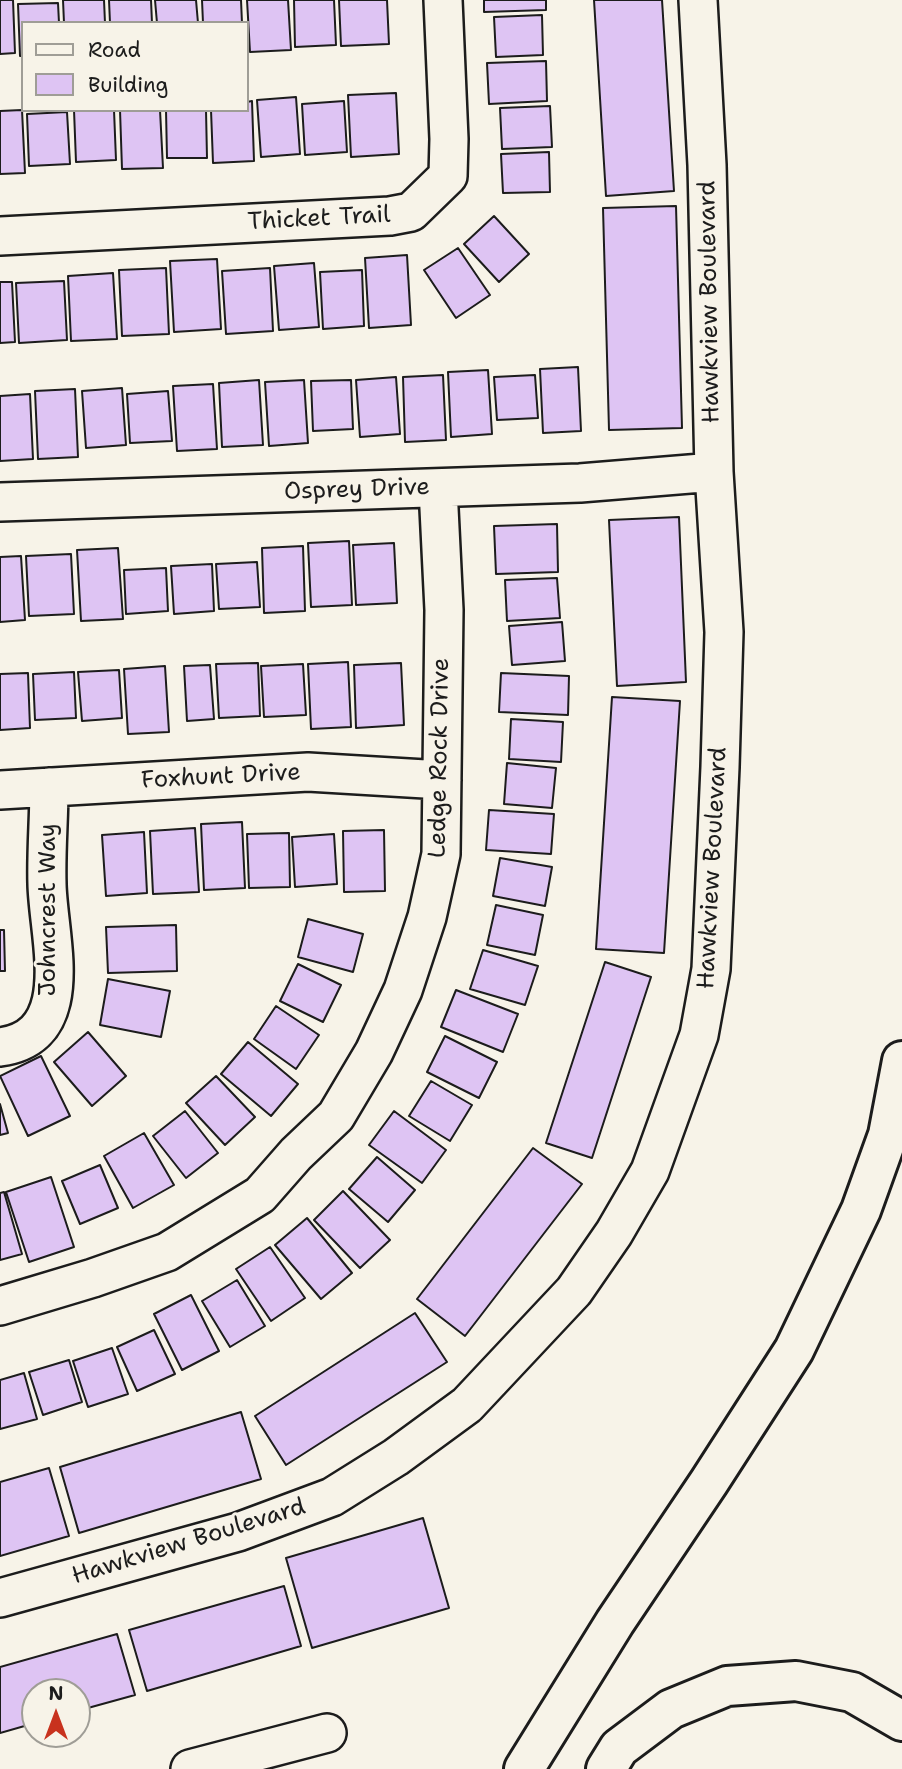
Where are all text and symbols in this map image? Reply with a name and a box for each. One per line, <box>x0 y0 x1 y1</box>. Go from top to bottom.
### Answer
legend <box>21 21 248 112</box>
text: Road <box>88 36 141 64</box>
text: Building <box>88 71 168 99</box>
street label: Hawkview Boulevard <box>693 180 727 424</box>
street label: Thicket Trail <box>247 201 391 237</box>
street label: Osprey Drive <box>284 473 430 507</box>
street label: Ledge Rock Drive <box>424 658 456 858</box>
street label: Hawkview Boulevard <box>692 746 734 990</box>
street label: Foxhunt Drive <box>141 758 301 796</box>
street label: Johncrest Way <box>35 823 63 997</box>
street label: Hawkview Boulevard <box>69 1493 309 1591</box>
north arrow <box>21 1678 91 1748</box>
text: N <box>48 1681 64 1706</box>

